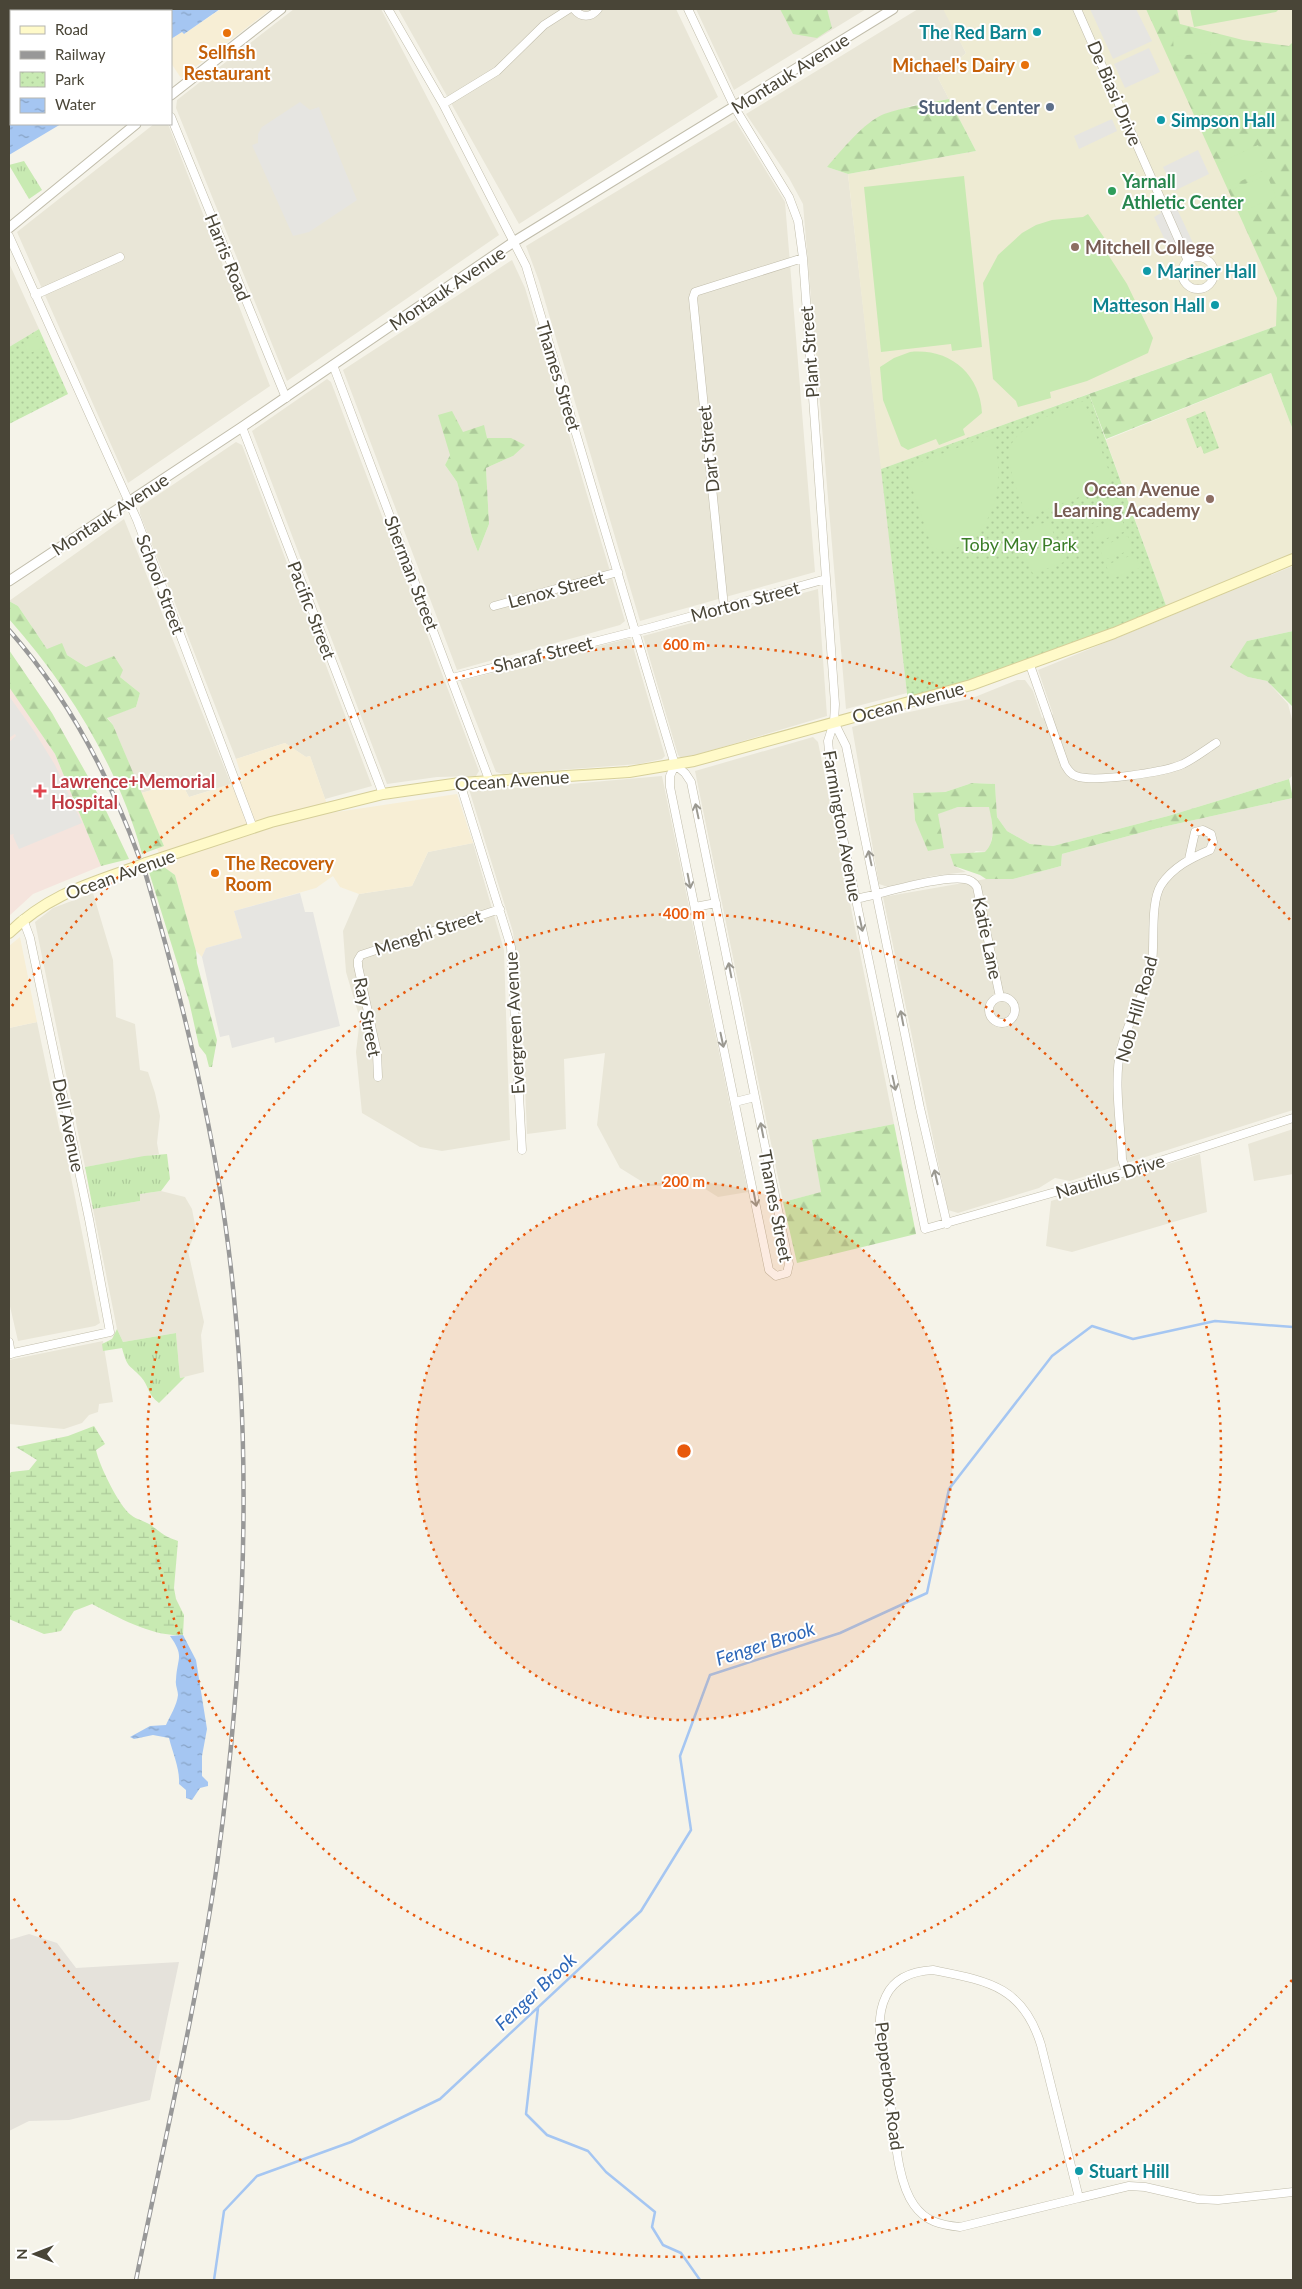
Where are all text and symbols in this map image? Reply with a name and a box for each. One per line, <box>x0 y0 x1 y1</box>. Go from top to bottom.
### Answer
legend <box>10 10 172 125</box>
text: Road <box>55 20 88 38</box>
place label: The Red Barn <box>919 21 1027 43</box>
marker: The Red Barn <box>1031 26 1043 38</box>
marker: Sellfish Restaurant <box>221 27 233 39</box>
street label: Montauk Avenue <box>727 28 853 118</box>
street label: De Biasi Drive <box>1083 37 1147 149</box>
place label: Sellfish Restaurant <box>184 41 271 84</box>
text: Railway <box>55 45 106 63</box>
place label: Michael's Dairy <box>892 54 1015 76</box>
marker: Michael's Dairy <box>1019 59 1031 71</box>
text: Park <box>55 70 85 88</box>
text: Water <box>55 95 96 113</box>
place label: Student Center <box>918 96 1040 118</box>
marker: Student Center <box>1044 101 1056 113</box>
place label: Simpson Hall <box>1171 109 1275 131</box>
marker: Simpson Hall <box>1155 114 1167 126</box>
place label: Yarnall Athletic Center <box>1121 170 1244 213</box>
marker: Yarnall Athletic Center <box>1106 185 1118 197</box>
street label: Harris Road <box>201 210 255 304</box>
place label: Mitchell College <box>1085 236 1215 258</box>
street label: Montauk Avenue <box>385 241 509 335</box>
marker: Mitchell College <box>1069 241 1081 253</box>
place label: Mariner Hall <box>1157 260 1256 282</box>
marker: Mariner Hall <box>1141 265 1153 277</box>
place label: Matteson Hall <box>1093 294 1205 316</box>
marker: Matteson Hall <box>1209 299 1221 311</box>
street label: Plant Street <box>795 305 823 399</box>
street label: Thames Street <box>532 318 586 434</box>
street label: Dart Street <box>692 404 724 494</box>
street label: Montauk Avenue <box>48 468 172 560</box>
place label: Ocean Avenue Learning Academy <box>1053 478 1200 521</box>
marker: Ocean Avenue Learning Academy <box>1204 493 1216 505</box>
street label: Sherman Street <box>380 512 444 634</box>
street label: School Street <box>132 531 190 637</box>
park label: Toby May Park <box>961 533 1078 555</box>
street label: Pacific Street <box>283 558 341 663</box>
street label: Lenox Street <box>505 565 607 612</box>
street label: Morton Street <box>688 576 802 626</box>
street label: Sharaf Street <box>491 631 596 677</box>
text: 600 m <box>663 635 705 653</box>
street label: Ocean Avenue <box>850 677 966 727</box>
street label: Farmington Avenue <box>819 749 867 903</box>
street label: Ocean Avenue <box>454 765 570 795</box>
place label: Lawrence+Memorial Hospital <box>51 770 215 813</box>
marker: Lawrence+Memorial Hospital <box>33 784 47 798</box>
one-way arrow <box>692 804 701 820</box>
street label: Ocean Avenue <box>62 844 178 904</box>
one-way arrow <box>865 851 874 867</box>
place label: The Recovery Room <box>225 852 334 895</box>
marker: The Recovery Room <box>209 867 221 879</box>
one-way arrow <box>685 873 695 889</box>
street label: Katie Lane <box>969 895 1007 981</box>
street label: Menghi Street <box>371 904 485 960</box>
text: 400 m <box>663 904 705 922</box>
one-way arrow <box>857 916 866 932</box>
street label: Evergreen Avenue <box>499 951 529 1095</box>
street label: Nob Hill Road <box>1110 953 1162 1065</box>
one-way arrow <box>725 963 734 979</box>
street label: Ray Street <box>350 975 387 1059</box>
one-way arrow <box>897 1010 907 1026</box>
one-way arrow <box>717 1032 727 1048</box>
one-way arrow <box>890 1075 899 1091</box>
street label: Dell Avenue <box>48 1076 90 1174</box>
one-way arrow <box>757 1122 766 1138</box>
street label: Thames Street <box>754 1148 798 1264</box>
street label: Nautilus Drive <box>1053 1149 1167 1203</box>
one-way arrow <box>931 1169 940 1185</box>
text: 200 m <box>663 1172 705 1190</box>
one-way arrow <box>751 1191 760 1207</box>
centre of rings <box>675 1442 693 1460</box>
water label: Fenger Brook <box>712 1616 819 1670</box>
water label: Fenger Brook <box>489 1947 581 2035</box>
street label: Pepperbox Road <box>871 2020 909 2152</box>
place label: Stuart Hill <box>1089 2160 1170 2182</box>
marker: Stuart Hill <box>1073 2165 1085 2177</box>
north arrow <box>10 2229 60 2279</box>
text: N <box>13 2249 30 2259</box>

